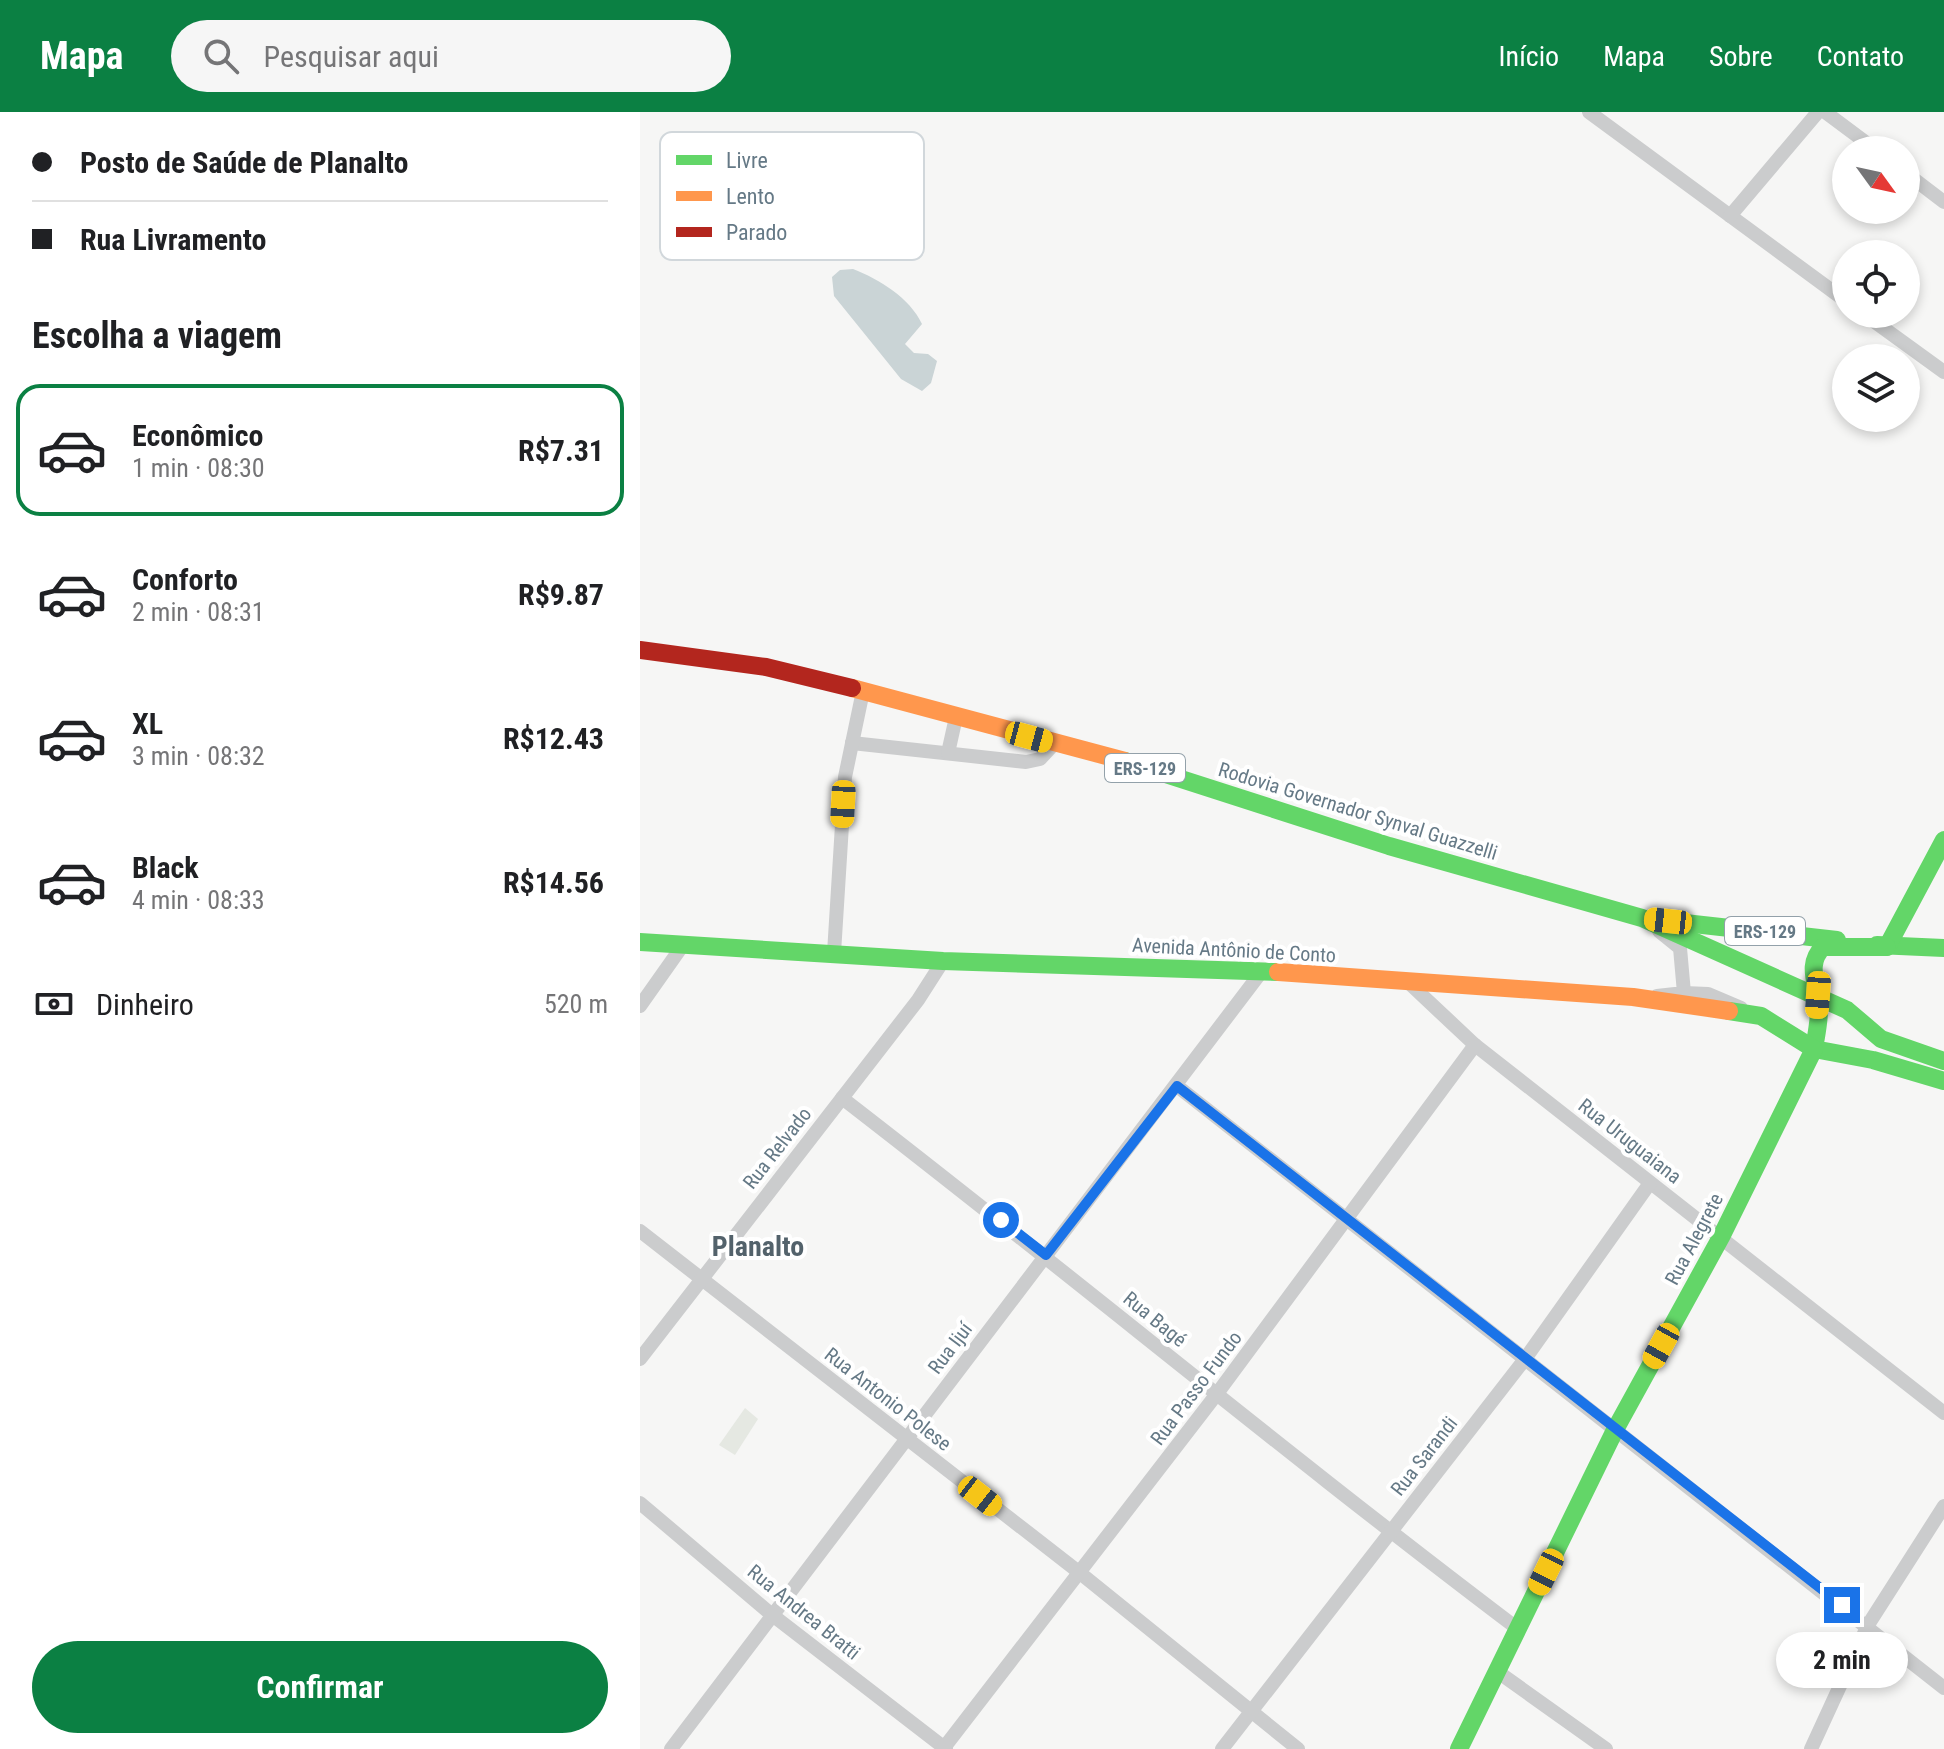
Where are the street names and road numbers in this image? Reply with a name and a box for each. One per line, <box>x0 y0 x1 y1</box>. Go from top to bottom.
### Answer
road number: ERS-129 <box>1105 754 1185 782</box>
street label: Rodovia Governador Synval Guazzelli <box>1216 757 1500 865</box>
road number: ERS-129 <box>1725 917 1805 945</box>
street label: Avenida Antônio de Conto <box>1132 933 1336 967</box>
street label: Rua Uruguaiana <box>1574 1093 1686 1189</box>
street label: Rua Relvado <box>738 1102 816 1194</box>
street label: Rua Alegrete <box>1660 1189 1728 1289</box>
street label: Rua Bagé <box>1119 1286 1191 1352</box>
street label: Rua Ijuí <box>923 1316 978 1379</box>
street label: Rua Passo Fundo <box>1145 1326 1247 1450</box>
street label: Rua Antonio Polese <box>820 1342 956 1456</box>
street label: Rua Sarandi <box>1386 1412 1462 1500</box>
street label: Rua Andrea Bratti <box>743 1559 865 1665</box>

